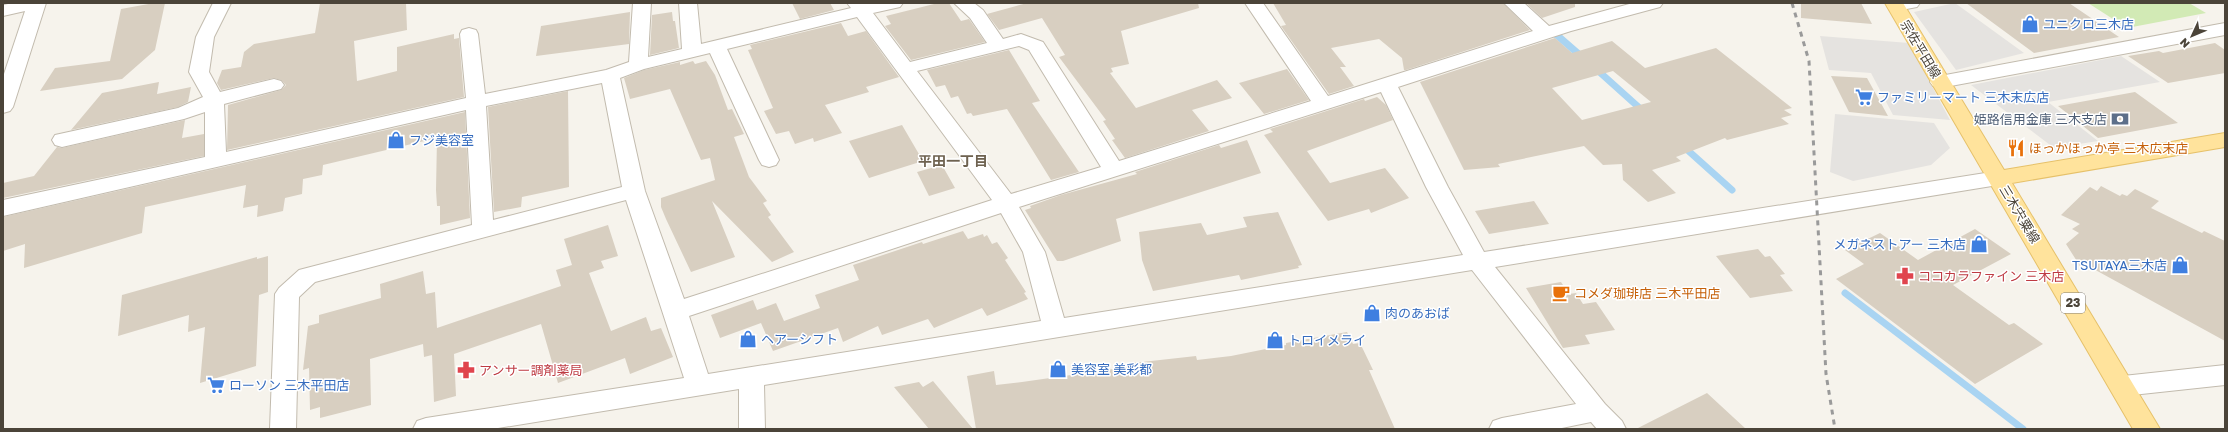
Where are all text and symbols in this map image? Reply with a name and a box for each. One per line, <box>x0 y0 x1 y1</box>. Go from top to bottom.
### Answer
shop icon: ユニクロ三木店 <box>2020 14 2040 34</box>
place label: ユニクロ三木店 <box>2043 16 2134 32</box>
north arrow <box>2172 16 2212 56</box>
street label: 宗佐平田線 <box>1897 17 1945 81</box>
text: N <box>2177 36 2192 51</box>
supermarket icon: ファミリーマート 三木末広店 <box>1854 87 1874 107</box>
place label: ファミリーマート 三木末広店 <box>1877 89 2049 105</box>
bank icon: 姫路信用金庫 三木支店 <box>2110 109 2130 129</box>
place label: 姫路信用金庫 三木支店 <box>1974 111 2107 127</box>
shop icon: フジ美容室 <box>386 130 406 150</box>
place label: フジ美容室 <box>409 132 474 148</box>
restaurant icon: ほっかほっか亭 三木広末店 <box>2006 138 2026 158</box>
place label: ほっかほっか亭 三木広末店 <box>2029 140 2188 156</box>
district label: 平田一丁目 <box>918 152 988 169</box>
street label: 三木宍粟線 <box>1996 182 2044 246</box>
shop icon: メガネストアー 三木店 <box>1969 234 1989 254</box>
place label: メガネストアー 三木店 <box>1834 236 1966 252</box>
shop icon: TSUTAYA三木店 <box>2170 255 2190 275</box>
place label: TSUTAYA三木店 <box>2072 257 2167 273</box>
pharmacy icon: ココカラファイン 三木店 <box>1895 266 1915 286</box>
place label: ココカラファイン 三木店 <box>1918 268 2064 284</box>
cafe icon: コメダ珈琲店 三木平田店 <box>1551 283 1571 303</box>
place label: コメダ珈琲店 三木平田店 <box>1574 285 1720 301</box>
road number: 23 <box>2061 293 2085 313</box>
shop icon: 肉のあおば <box>1362 303 1382 323</box>
place label: 肉のあおば <box>1385 305 1450 321</box>
shop icon: ヘアーシフト <box>738 329 758 349</box>
shop icon: トロイメライ <box>1265 330 1285 350</box>
place label: ヘアーシフト <box>761 331 838 347</box>
place label: トロイメライ <box>1288 332 1366 348</box>
shop icon: 美容室 美彩都 <box>1048 359 1068 379</box>
pharmacy icon: アンサー調剤薬局 <box>456 360 476 380</box>
place label: 美容室 美彩都 <box>1071 361 1152 377</box>
place label: アンサー調剤薬局 <box>479 362 582 378</box>
supermarket icon: ローソン 三木平田店 <box>206 375 226 395</box>
place label: ローソン 三木平田店 <box>229 377 349 393</box>

